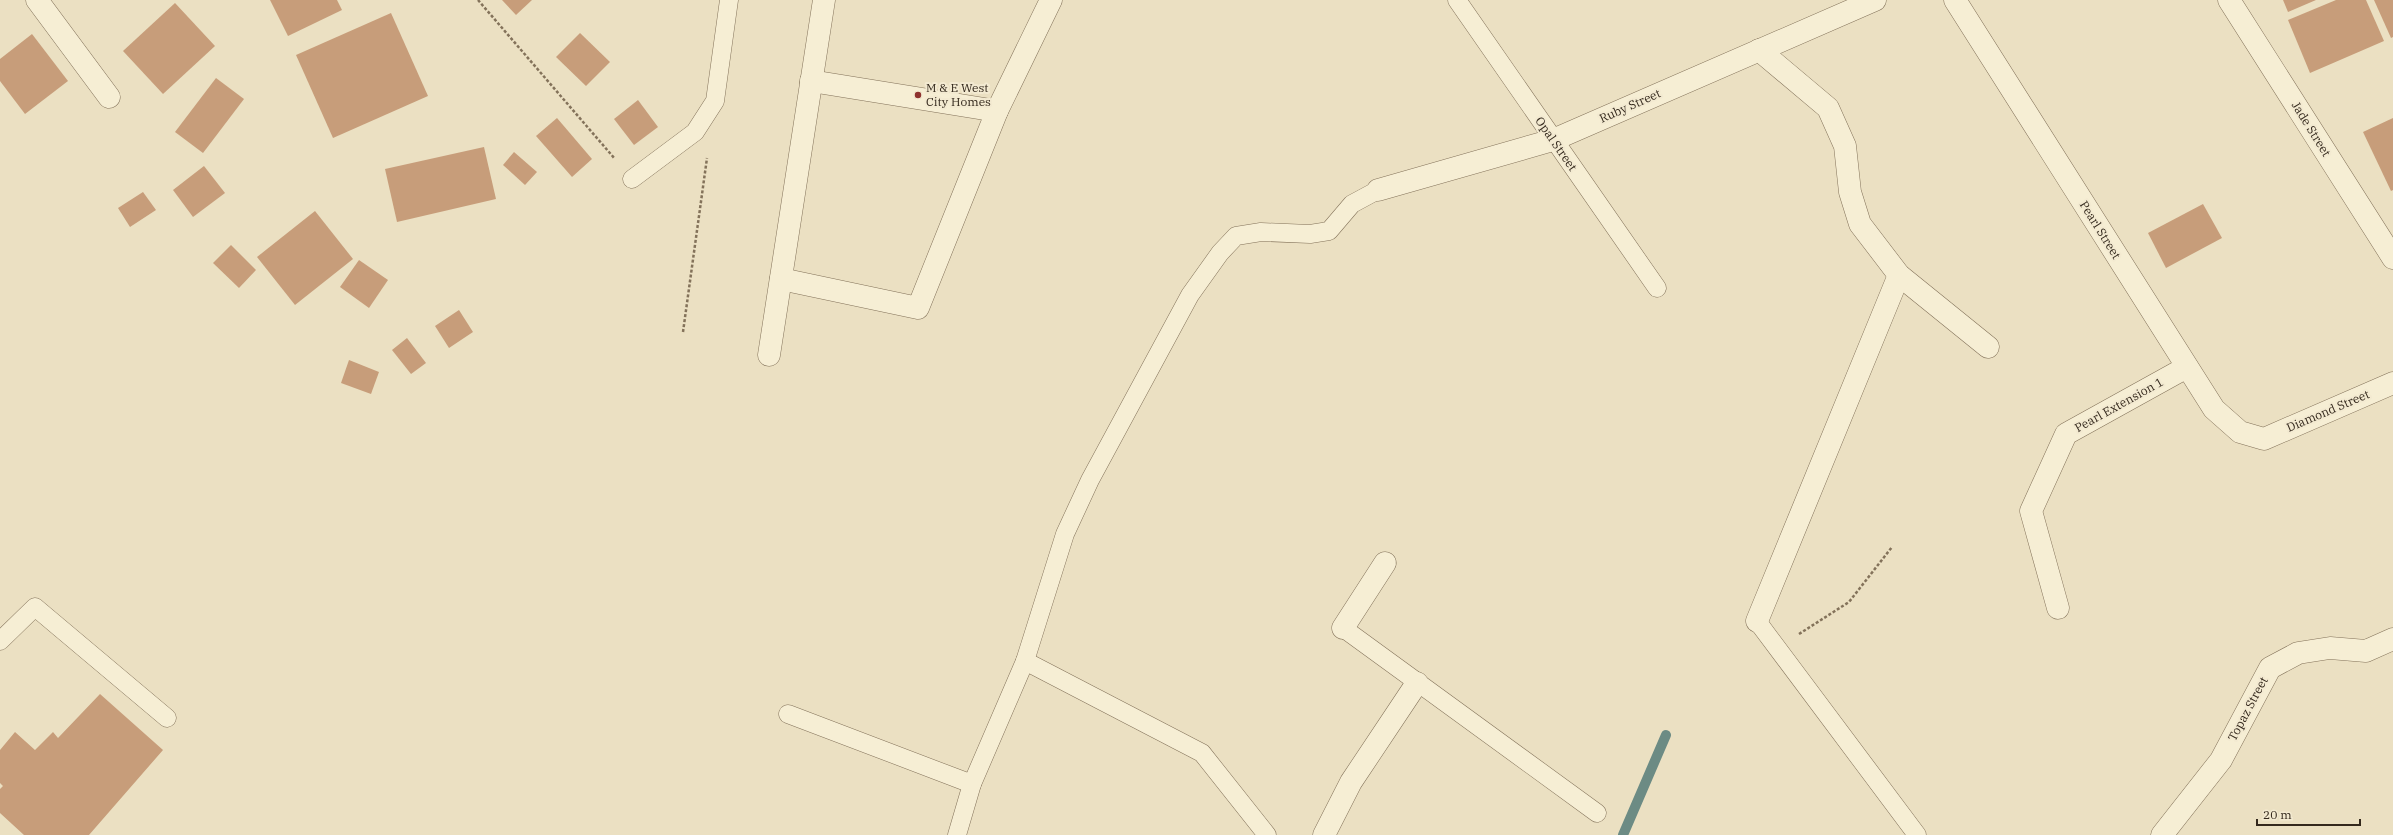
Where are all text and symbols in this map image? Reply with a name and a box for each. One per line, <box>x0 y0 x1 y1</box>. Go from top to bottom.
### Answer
place label: M & E West City Homes <box>926 80 991 109</box>
street label: Ruby Street <box>1597 85 1663 126</box>
marker: M & E West City Homes <box>913 90 923 100</box>
street label: Jade Street <box>2289 98 2334 159</box>
street label: Opal Street <box>1532 114 1581 174</box>
street label: Pearl Street <box>2077 198 2124 262</box>
street label: Pearl Extension 1 <box>2072 374 2166 435</box>
street label: Diamond Street <box>2284 386 2371 435</box>
street label: Topaz Street <box>2224 674 2271 743</box>
scale bar <box>2257 801 2360 827</box>
text: 20 m <box>2263 807 2292 822</box>

